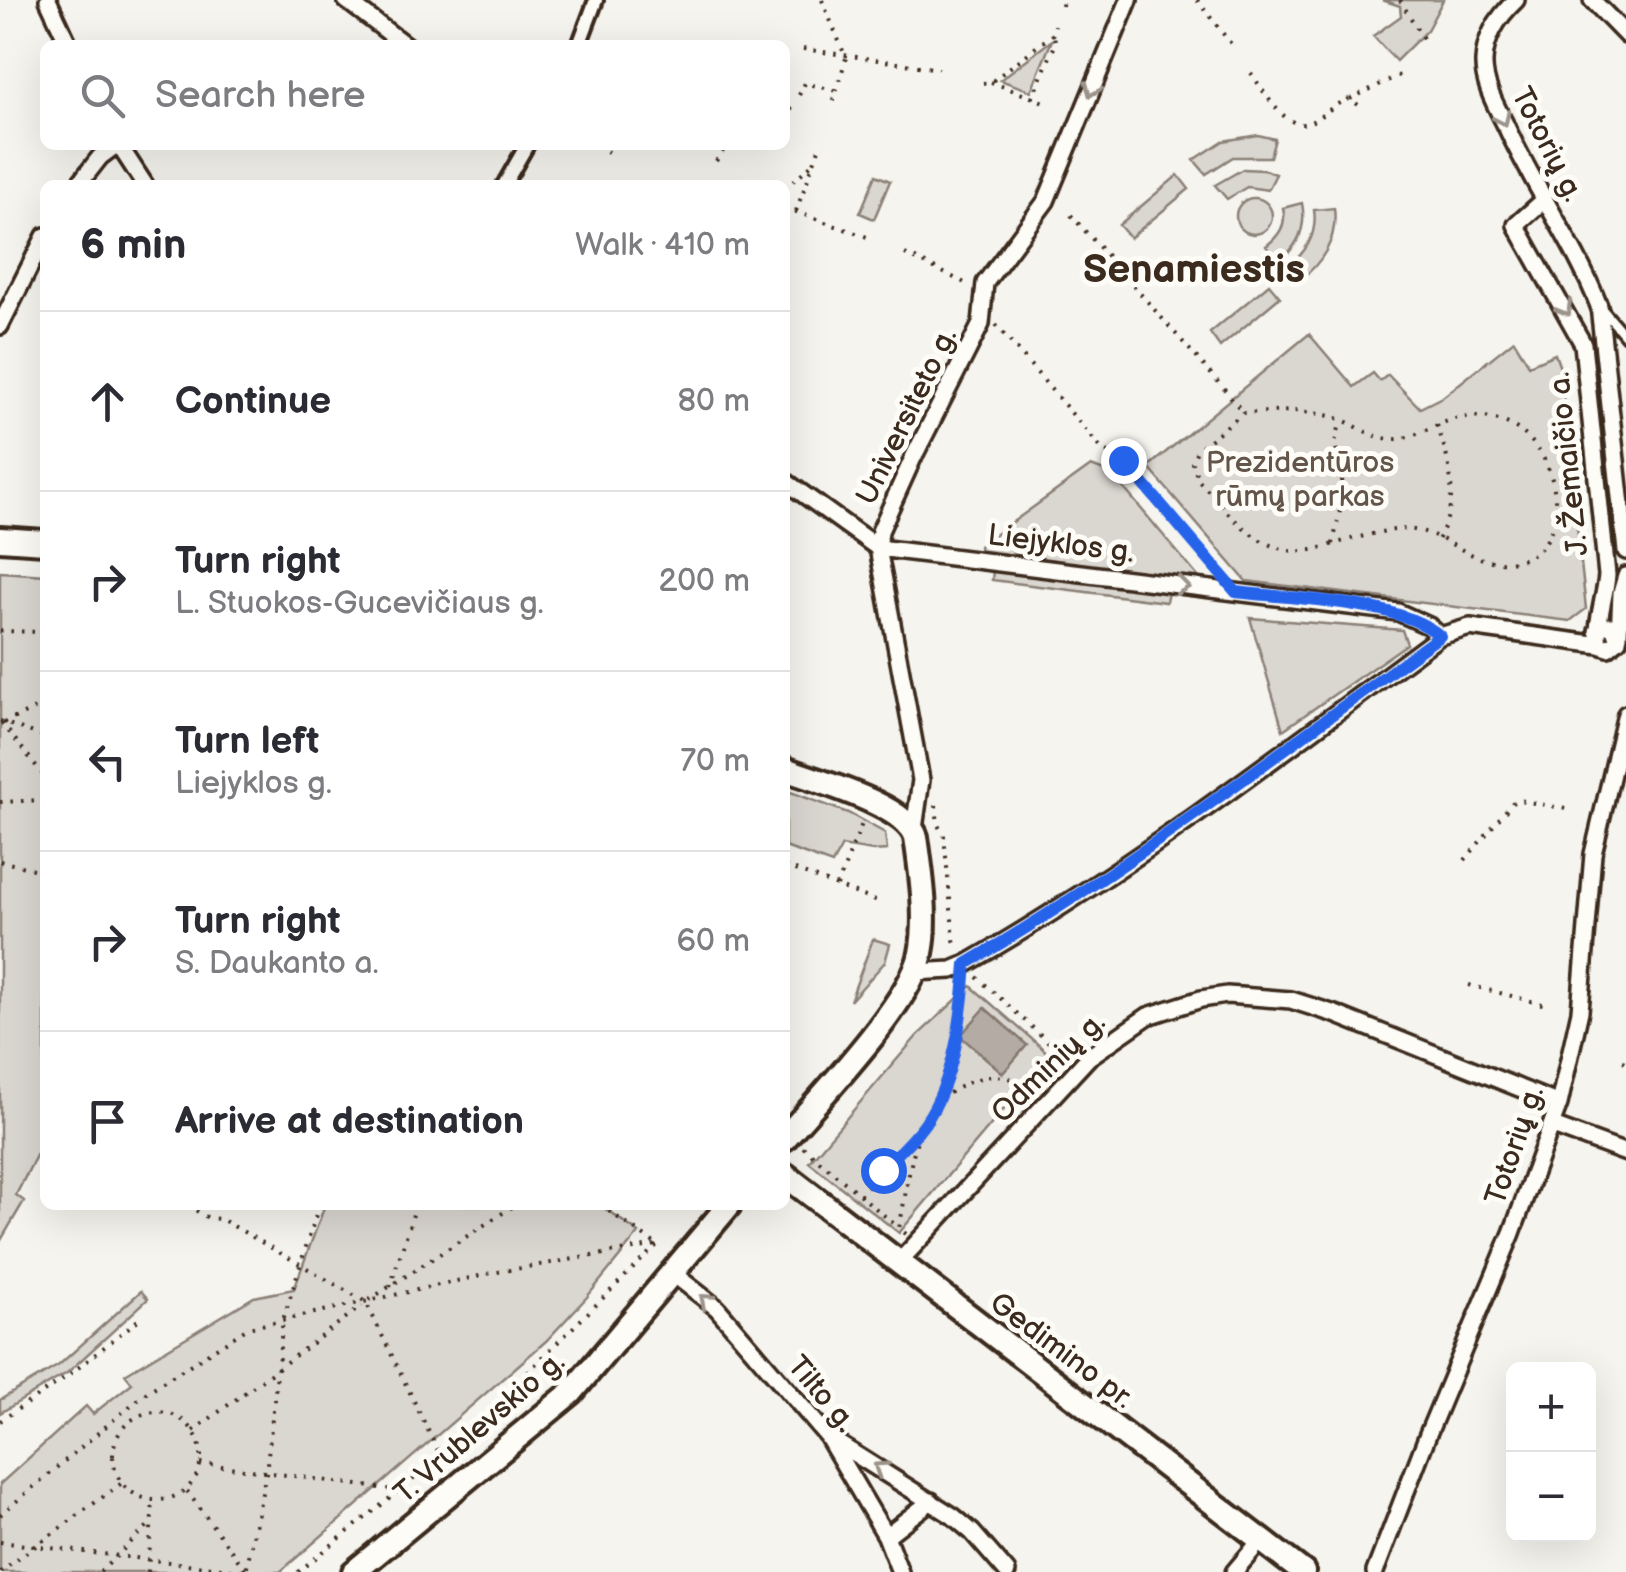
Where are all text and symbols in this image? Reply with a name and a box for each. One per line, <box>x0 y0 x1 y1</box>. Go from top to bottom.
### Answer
search box <box>40 40 790 150</box>
icon: search <box>75 68 130 123</box>
text: Search here <box>155 73 366 118</box>
one-way arrow <box>1083 80 1103 98</box>
street label: Totorių g. <box>1503 81 1591 208</box>
one-way arrow <box>1490 109 1510 127</box>
text: 6 min <box>80 220 186 271</box>
text: Walk · 410 m <box>575 226 750 265</box>
district label: Senamiestis <box>1083 246 1305 294</box>
one-way arrow <box>1553 298 1573 316</box>
street label: Universiteto g. <box>849 322 965 511</box>
street label: J. Žemaičio a. <box>1540 370 1597 558</box>
icon: ahead <box>80 374 135 429</box>
text: Continue <box>175 379 331 424</box>
text: 80 m <box>677 382 750 421</box>
route end <box>1101 438 1147 484</box>
park label: Prezidentūros rūmų parkas <box>1206 445 1394 515</box>
street label: Liejyklos g. <box>986 517 1136 571</box>
text: Turn right <box>175 539 340 584</box>
icon: right <box>80 554 135 609</box>
text: 200 m <box>658 562 750 601</box>
one-way arrow <box>1175 574 1192 595</box>
text: L. Stuokos-Gucevičiaus g. <box>175 584 544 623</box>
text: Turn left <box>175 719 319 764</box>
icon: left <box>80 734 135 789</box>
text: 70 m <box>680 742 750 781</box>
text: Liejyklos g. <box>175 764 332 803</box>
text: Turn right <box>175 899 340 944</box>
icon: right <box>80 914 135 969</box>
text: 60 m <box>677 922 750 961</box>
text: S. Daukanto a. <box>175 944 379 983</box>
street label: Odminių g. <box>984 1005 1113 1131</box>
street label: Totorių g. <box>1478 1081 1552 1210</box>
icon: arrive <box>80 1094 135 1149</box>
text: Arrive at destination <box>175 1099 524 1144</box>
route start <box>861 1148 907 1194</box>
street label: Gedimino pr. <box>982 1285 1140 1417</box>
one-way arrow <box>700 1294 718 1312</box>
street label: T. Vrublevskio g. <box>387 1344 572 1512</box>
street label: Tilto g. <box>779 1349 863 1439</box>
map controls <box>1506 1362 1596 1542</box>
button: + <box>1506 1362 1596 1452</box>
button: − <box>1506 1452 1596 1542</box>
one-way arrow <box>873 1461 891 1480</box>

